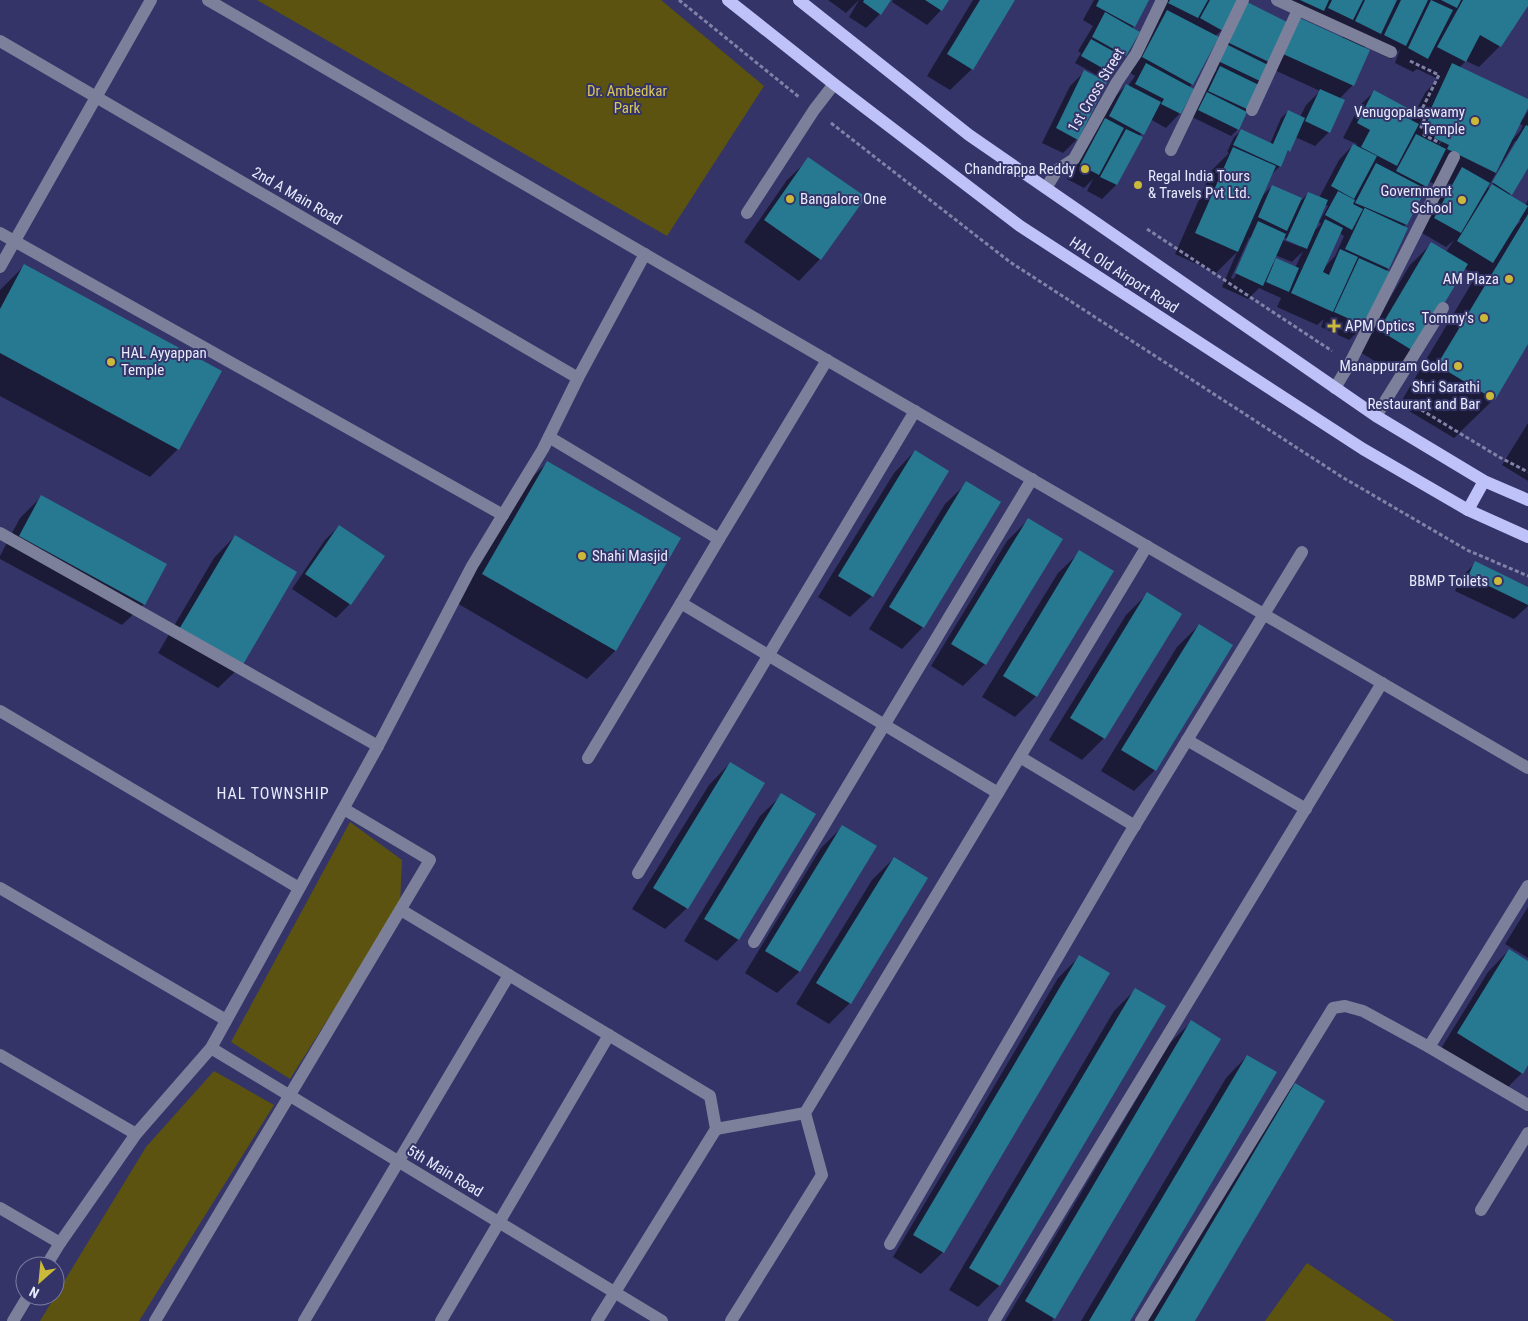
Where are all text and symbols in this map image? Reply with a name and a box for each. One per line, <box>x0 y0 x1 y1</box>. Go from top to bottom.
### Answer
street label: 1st Cross Street <box>1064 45 1128 135</box>
park label: Dr. Ambedkar Park <box>587 82 667 117</box>
place label: Venugopalaswamy Temple <box>1354 103 1465 138</box>
marker: Venugopalaswamy Temple <box>1469 115 1481 127</box>
place label: Chandrappa Reddy <box>964 160 1075 178</box>
street label: 2nd A Main Road <box>249 163 345 229</box>
marker: Chandrappa Reddy <box>1079 163 1091 175</box>
place label: Regal India Tours & Travels Pvt Ltd. <box>1148 167 1251 202</box>
marker: Regal India Tours & Travels Pvt Ltd. <box>1132 179 1144 191</box>
place label: Government School <box>1381 182 1452 217</box>
place label: Bangalore One <box>800 190 886 208</box>
marker: Bangalore One <box>784 193 796 205</box>
marker: Government School <box>1456 194 1468 206</box>
street label: HAL Old Airport Road <box>1066 233 1182 317</box>
place label: AM Plaza <box>1443 270 1499 288</box>
marker: AM Plaza <box>1503 273 1515 285</box>
place label: Tommy's <box>1422 309 1474 327</box>
marker: Tommy's <box>1478 312 1490 324</box>
place label: APM Optics <box>1345 317 1415 335</box>
marker: APM Optics <box>1327 319 1341 333</box>
place label: HAL Ayyappan Temple <box>121 344 207 379</box>
marker: HAL Ayyappan Temple <box>105 356 117 368</box>
place label: Manappuram Gold <box>1340 357 1448 375</box>
marker: Manappuram Gold <box>1452 360 1464 372</box>
place label: Shri Sarathi Restaurant and Bar <box>1367 378 1480 413</box>
marker: Shri Sarathi Restaurant and Bar <box>1484 390 1496 402</box>
place label: Shahi Masjid <box>592 547 668 565</box>
marker: Shahi Masjid <box>576 550 588 562</box>
place label: BBMP Toilets <box>1409 572 1488 590</box>
marker: BBMP Toilets <box>1492 575 1504 587</box>
district label: HAL TOWNSHIP <box>216 784 330 803</box>
street label: 5th Main Road <box>404 1141 486 1201</box>
north arrow <box>15 1256 65 1306</box>
text: N <box>27 1284 42 1302</box>

